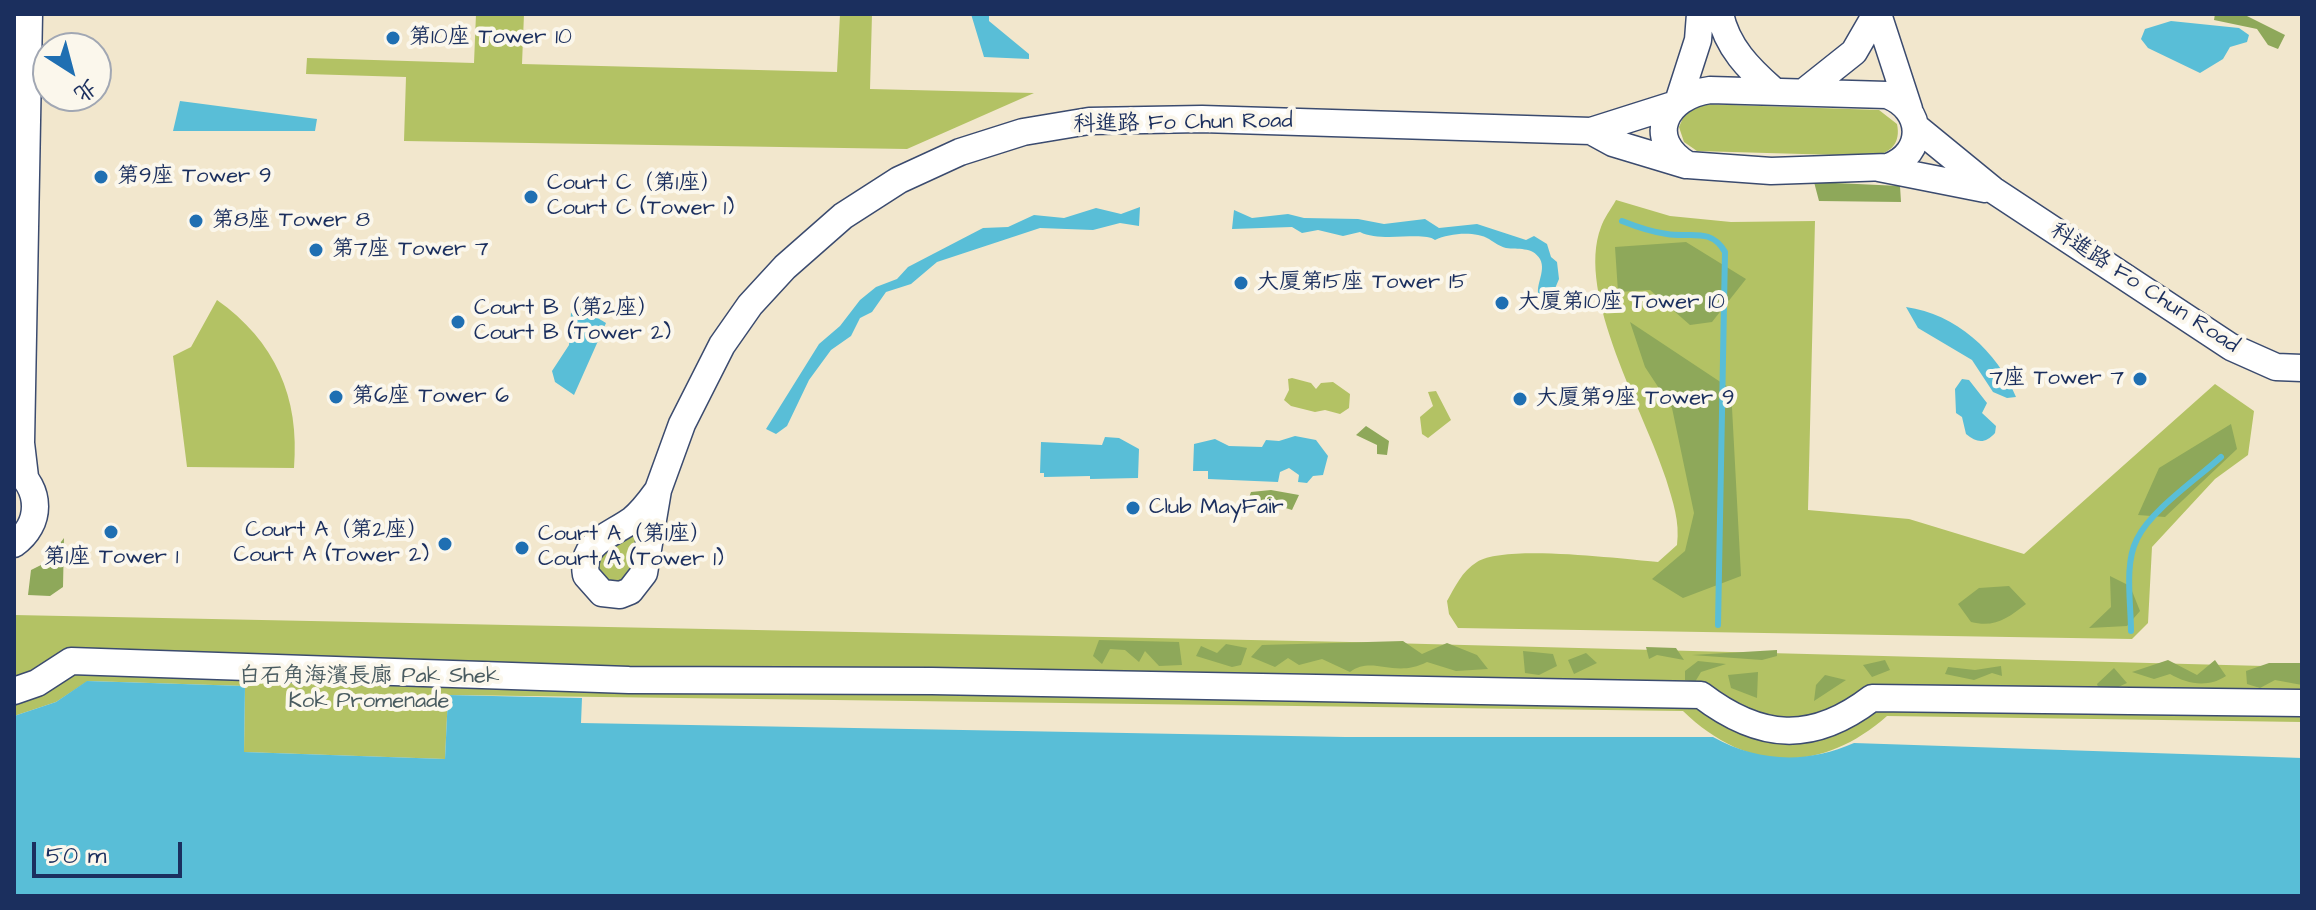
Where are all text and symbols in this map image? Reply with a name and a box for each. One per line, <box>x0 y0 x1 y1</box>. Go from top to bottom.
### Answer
place label: 第10座 Tower 10 <box>409 25 572 51</box>
marker: 第10座 Tower 10 <box>384 29 402 47</box>
north arrow <box>32 32 112 112</box>
text: 北 <box>67 71 103 109</box>
street label: 科進路 Fo Chun Road <box>1073 109 1293 139</box>
place label: 第9座 Tower 9 <box>117 164 272 190</box>
marker: 第9座 Tower 9 <box>92 168 110 186</box>
place label: Court C（第1座） Court C (Tower 1) <box>547 171 734 222</box>
marker: Court C（第1座） Court C (Tower 1) <box>522 188 540 206</box>
place label: 第8座 Tower 8 <box>212 208 370 234</box>
marker: 第8座 Tower 8 <box>187 212 205 230</box>
street label: 科進路 Fo Chun Road <box>2045 218 2243 360</box>
place label: 第7座 Tower 7 <box>332 237 489 263</box>
marker: 第7座 Tower 7 <box>307 241 325 259</box>
place label: 大厦第15座 Tower 15 <box>1257 270 1467 296</box>
marker: 大厦第15座 Tower 15 <box>1232 274 1250 292</box>
place label: 大厦第10座 Tower 10 <box>1518 290 1725 316</box>
marker: 大厦第10座 Tower 10 <box>1493 294 1511 312</box>
place label: Court B（第2座） Court B (Tower 2) <box>474 296 671 348</box>
marker: Court B（第2座） Court B (Tower 2) <box>449 313 467 331</box>
place label: 7座 Tower 7 <box>1989 366 2124 392</box>
marker: 7座 Tower 7 <box>2131 370 2149 388</box>
place label: 第6座 Tower 6 <box>352 384 509 410</box>
place label: 大厦第9座 Tower 9 <box>1536 386 1735 412</box>
marker: 第6座 Tower 6 <box>327 388 345 406</box>
marker: 大厦第9座 Tower 9 <box>1511 390 1529 408</box>
place label: Club MayFair <box>1149 495 1284 521</box>
marker: Club MayFair <box>1124 499 1142 517</box>
place label: Court A（第2座） Court A (Tower 2) <box>234 518 429 570</box>
place label: Court A（第1座） Court A (Tower 1) <box>538 522 724 574</box>
marker: 第1座 Tower 1 <box>102 523 120 541</box>
marker: Court A（第2座） Court A (Tower 2) <box>436 535 454 553</box>
marker: Court A（第1座） Court A (Tower 1) <box>513 539 531 557</box>
place label: 第1座 Tower 1 <box>43 545 179 571</box>
park label: 白石角海濱長廊 Pak Shek Kok Promenade <box>239 664 499 716</box>
scale bar <box>36 826 186 876</box>
text: 50 m <box>46 839 106 873</box>

